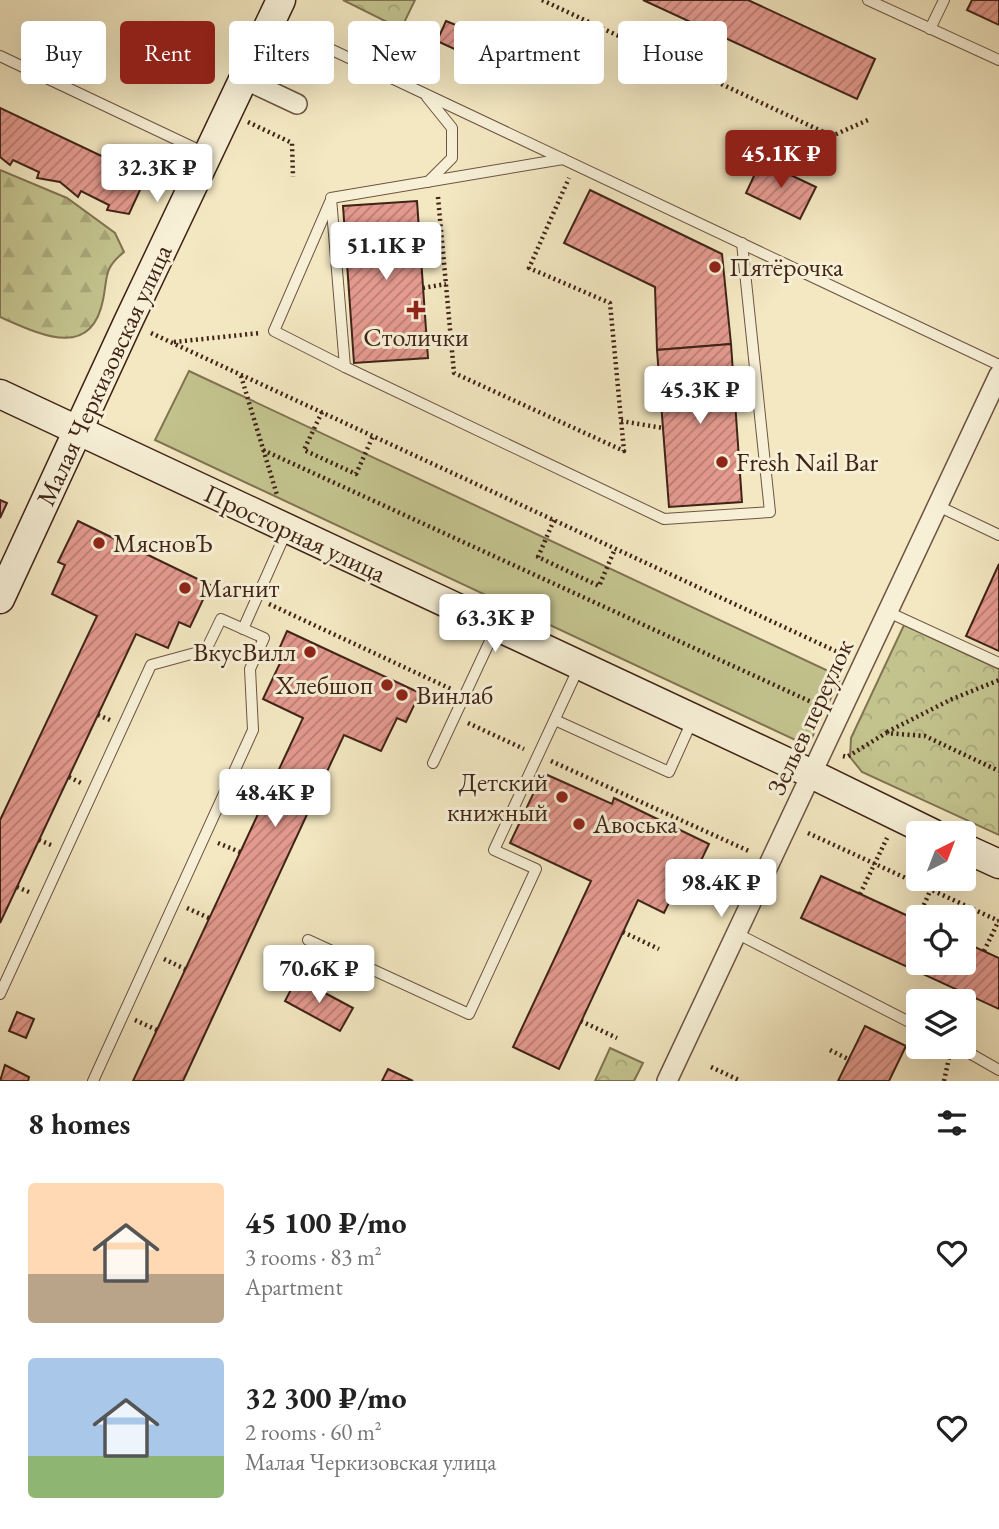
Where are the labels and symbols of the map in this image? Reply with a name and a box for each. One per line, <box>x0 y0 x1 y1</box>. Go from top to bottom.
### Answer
pin: 45.1K ₽ <box>716 130 846 190</box>
pin: 32.3K ₽ <box>92 144 222 204</box>
pin: 51.1K ₽ <box>321 222 451 282</box>
street label: Малая Черкизовская улица <box>29 238 180 511</box>
place label: Пятёрочка <box>729 250 844 284</box>
marker: Пятёрочка <box>707 259 723 275</box>
marker: Столички <box>408 302 424 318</box>
place label: Столички <box>363 320 469 354</box>
pin: 45.3K ₽ <box>635 366 765 426</box>
place label: Fresh Nail Bar <box>736 445 879 479</box>
marker: Fresh Nail Bar <box>714 454 730 470</box>
street label: Просторная улица <box>199 476 392 590</box>
place label: МясновЪ <box>113 526 213 560</box>
marker: МясновЪ <box>91 535 107 551</box>
place label: Магнит <box>199 571 280 605</box>
marker: Магнит <box>177 580 193 596</box>
pin: 63.3K ₽ <box>430 594 560 654</box>
street label: Зельев переулок <box>759 633 861 800</box>
place label: ВкусВилл <box>193 635 296 669</box>
marker: ВкусВилл <box>302 644 318 660</box>
place label: Хлебшоп <box>275 668 373 702</box>
marker: Хлебшоп <box>379 677 395 693</box>
place label: Винлаб <box>416 678 493 712</box>
marker: Винлаб <box>394 687 410 703</box>
place label: Детский книжный <box>447 765 548 829</box>
pin: 48.4K ₽ <box>210 770 340 829</box>
marker: Детский книжный <box>554 789 570 805</box>
place label: Авоська <box>592 807 678 841</box>
marker: Авоська <box>571 816 587 832</box>
north arrow <box>906 821 976 891</box>
pin: 98.4K ₽ <box>656 860 786 919</box>
pin: 70.6K ₽ <box>254 946 384 1005</box>

